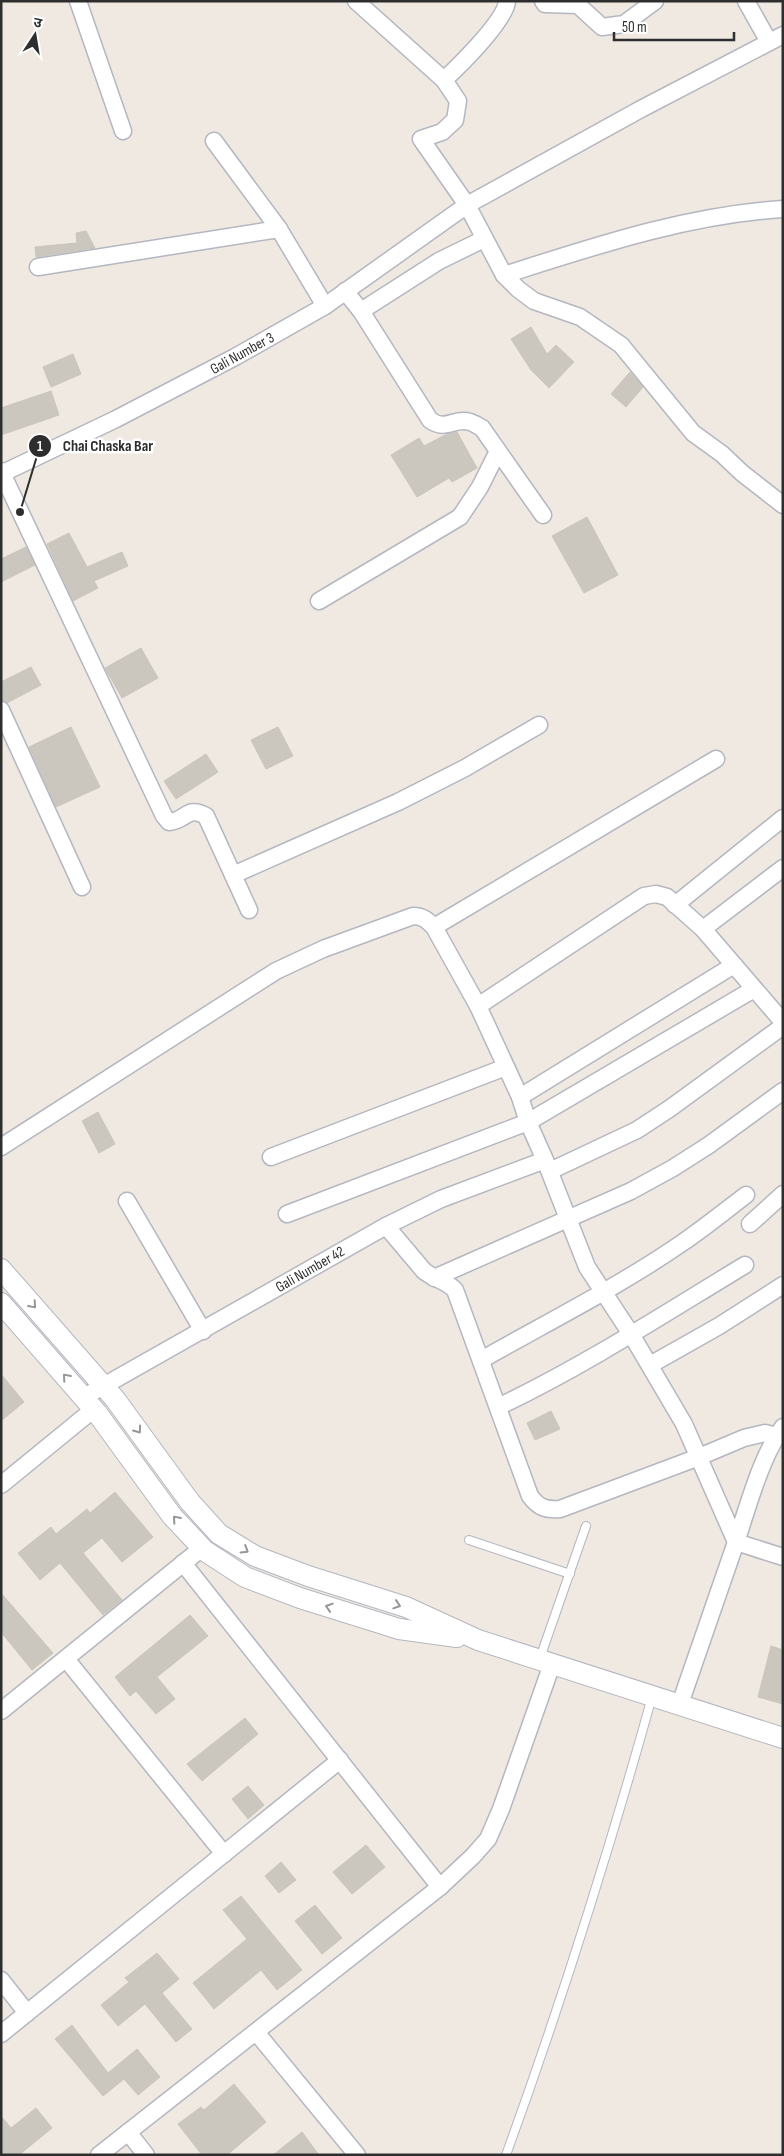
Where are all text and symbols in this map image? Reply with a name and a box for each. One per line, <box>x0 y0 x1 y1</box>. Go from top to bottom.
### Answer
north arrow <box>10 10 60 60</box>
scale bar <box>614 10 734 42</box>
text: उ <box>32 14 44 32</box>
text: 50 m <box>622 18 647 37</box>
street label: Gali Number 3 <box>207 328 278 379</box>
callout: Chai Chaska Bar <box>28 430 163 461</box>
text: 1 <box>37 437 43 456</box>
text: Chai Chaska Bar <box>63 437 153 456</box>
street label: Gali Number 42 <box>272 1242 348 1297</box>
one-way arrow <box>28 1300 37 1309</box>
one-way arrow <box>63 1373 72 1382</box>
one-way arrow <box>132 1424 141 1434</box>
one-way arrow <box>172 1516 181 1525</box>
one-way arrow <box>239 1544 248 1553</box>
one-way arrow <box>393 1599 401 1609</box>
one-way arrow <box>325 1603 333 1613</box>

